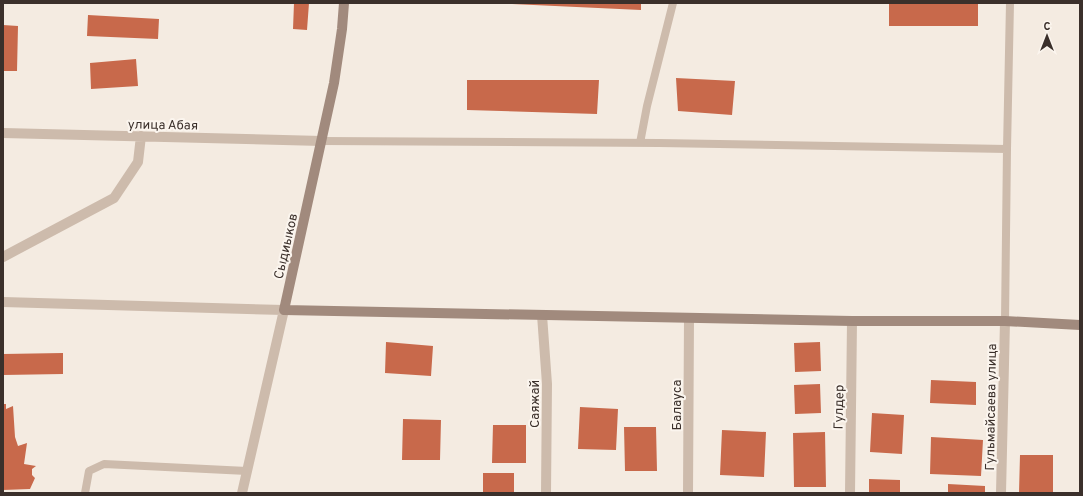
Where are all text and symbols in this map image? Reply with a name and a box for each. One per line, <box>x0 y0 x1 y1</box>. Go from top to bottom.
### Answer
north arrow <box>1027 16 1067 56</box>
text: С <box>1043 20 1051 34</box>
street label: улица Абая <box>128 117 198 135</box>
street label: Сыдиыков <box>272 212 302 281</box>
street label: Гульмайсаева улица <box>983 343 1001 471</box>
street label: Саяжай <box>528 380 544 428</box>
street label: Балауса <box>670 380 686 430</box>
street label: Гулдер <box>832 385 848 430</box>

